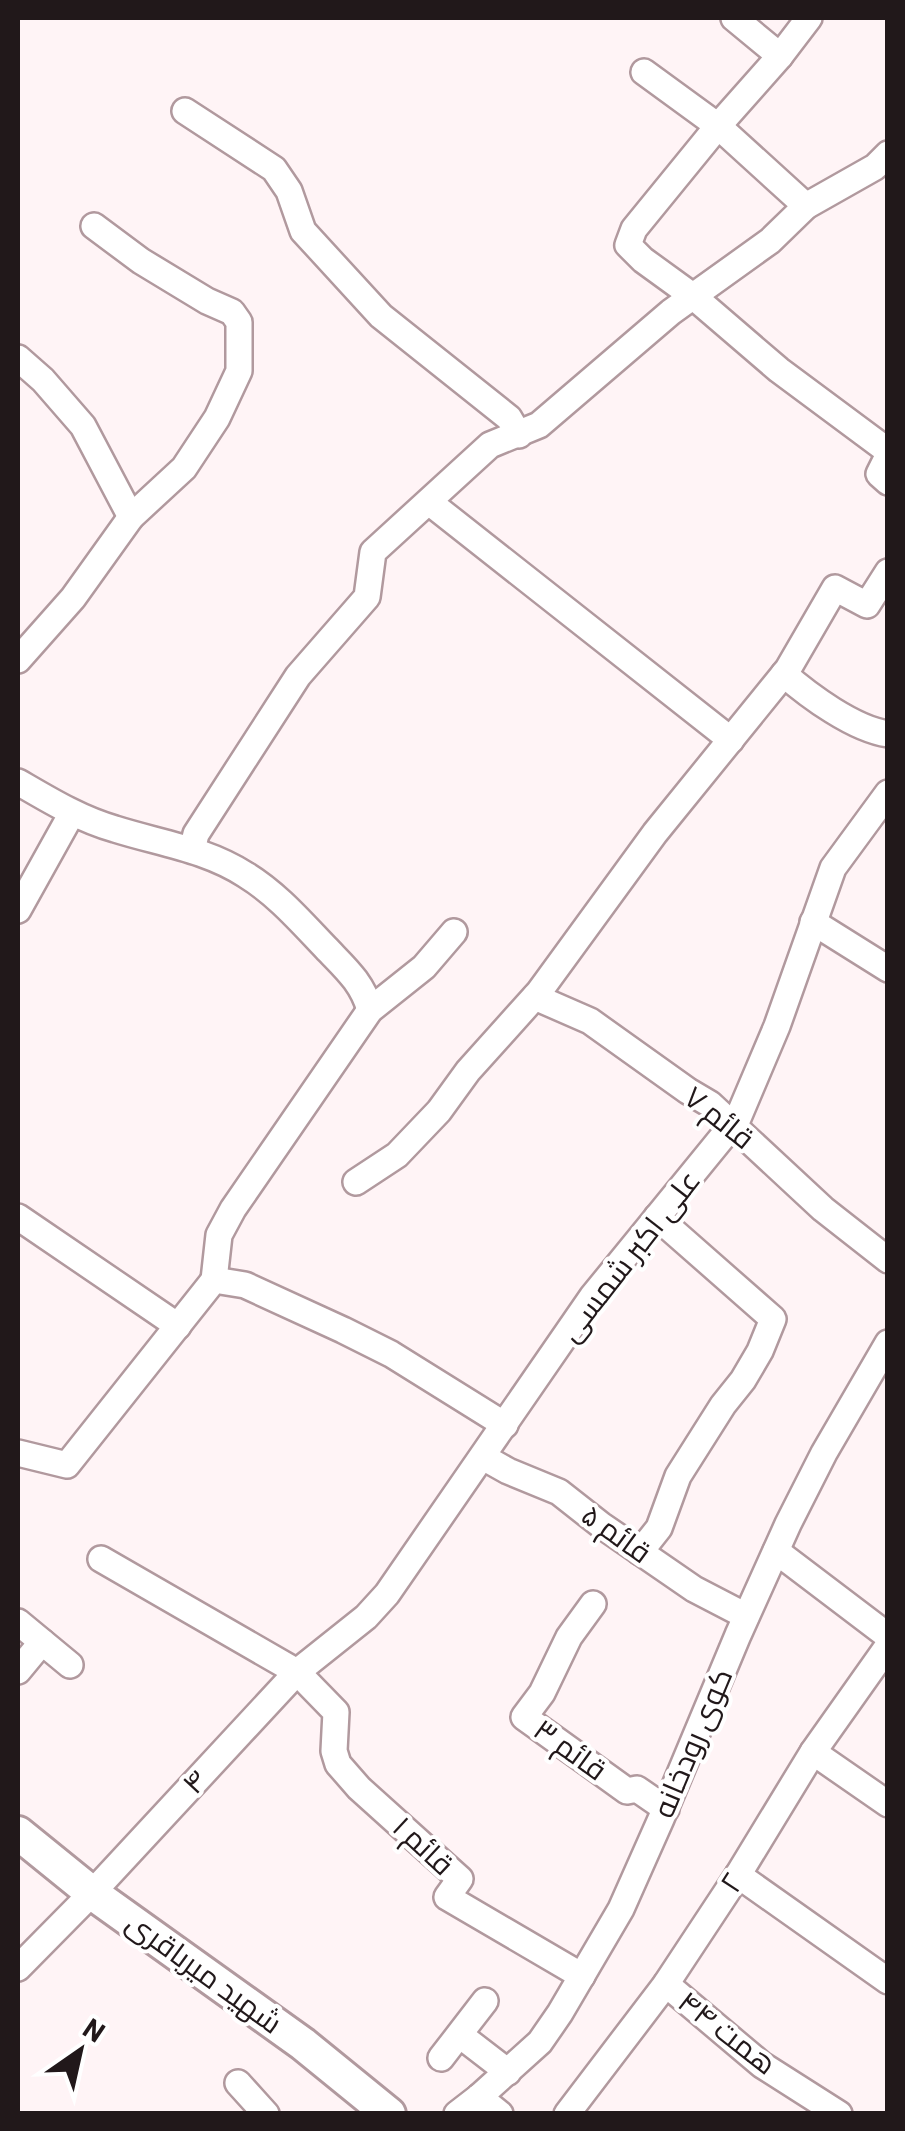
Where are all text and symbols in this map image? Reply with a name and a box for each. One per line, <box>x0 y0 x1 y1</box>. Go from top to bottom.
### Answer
street label: قائم ۷ <box>675 1077 763 1159</box>
street label: علی اکبر شمسی <box>550 1162 708 1349</box>
street label: قائم ۵ <box>573 1495 659 1573</box>
street label: کوی رودخانه <box>644 1662 740 1823</box>
street label: قائم ۳ <box>525 1710 615 1790</box>
street label: ۴ <box>174 1761 213 1800</box>
street label: قائم ۱ <box>384 1807 462 1885</box>
street label: ۲ <box>711 1865 750 1898</box>
street label: شهید میرباقری <box>119 1903 290 2041</box>
street label: همت ۴۴ <box>672 1982 784 2081</box>
north arrow <box>30 2001 130 2101</box>
text: N <box>77 2010 112 2049</box>

